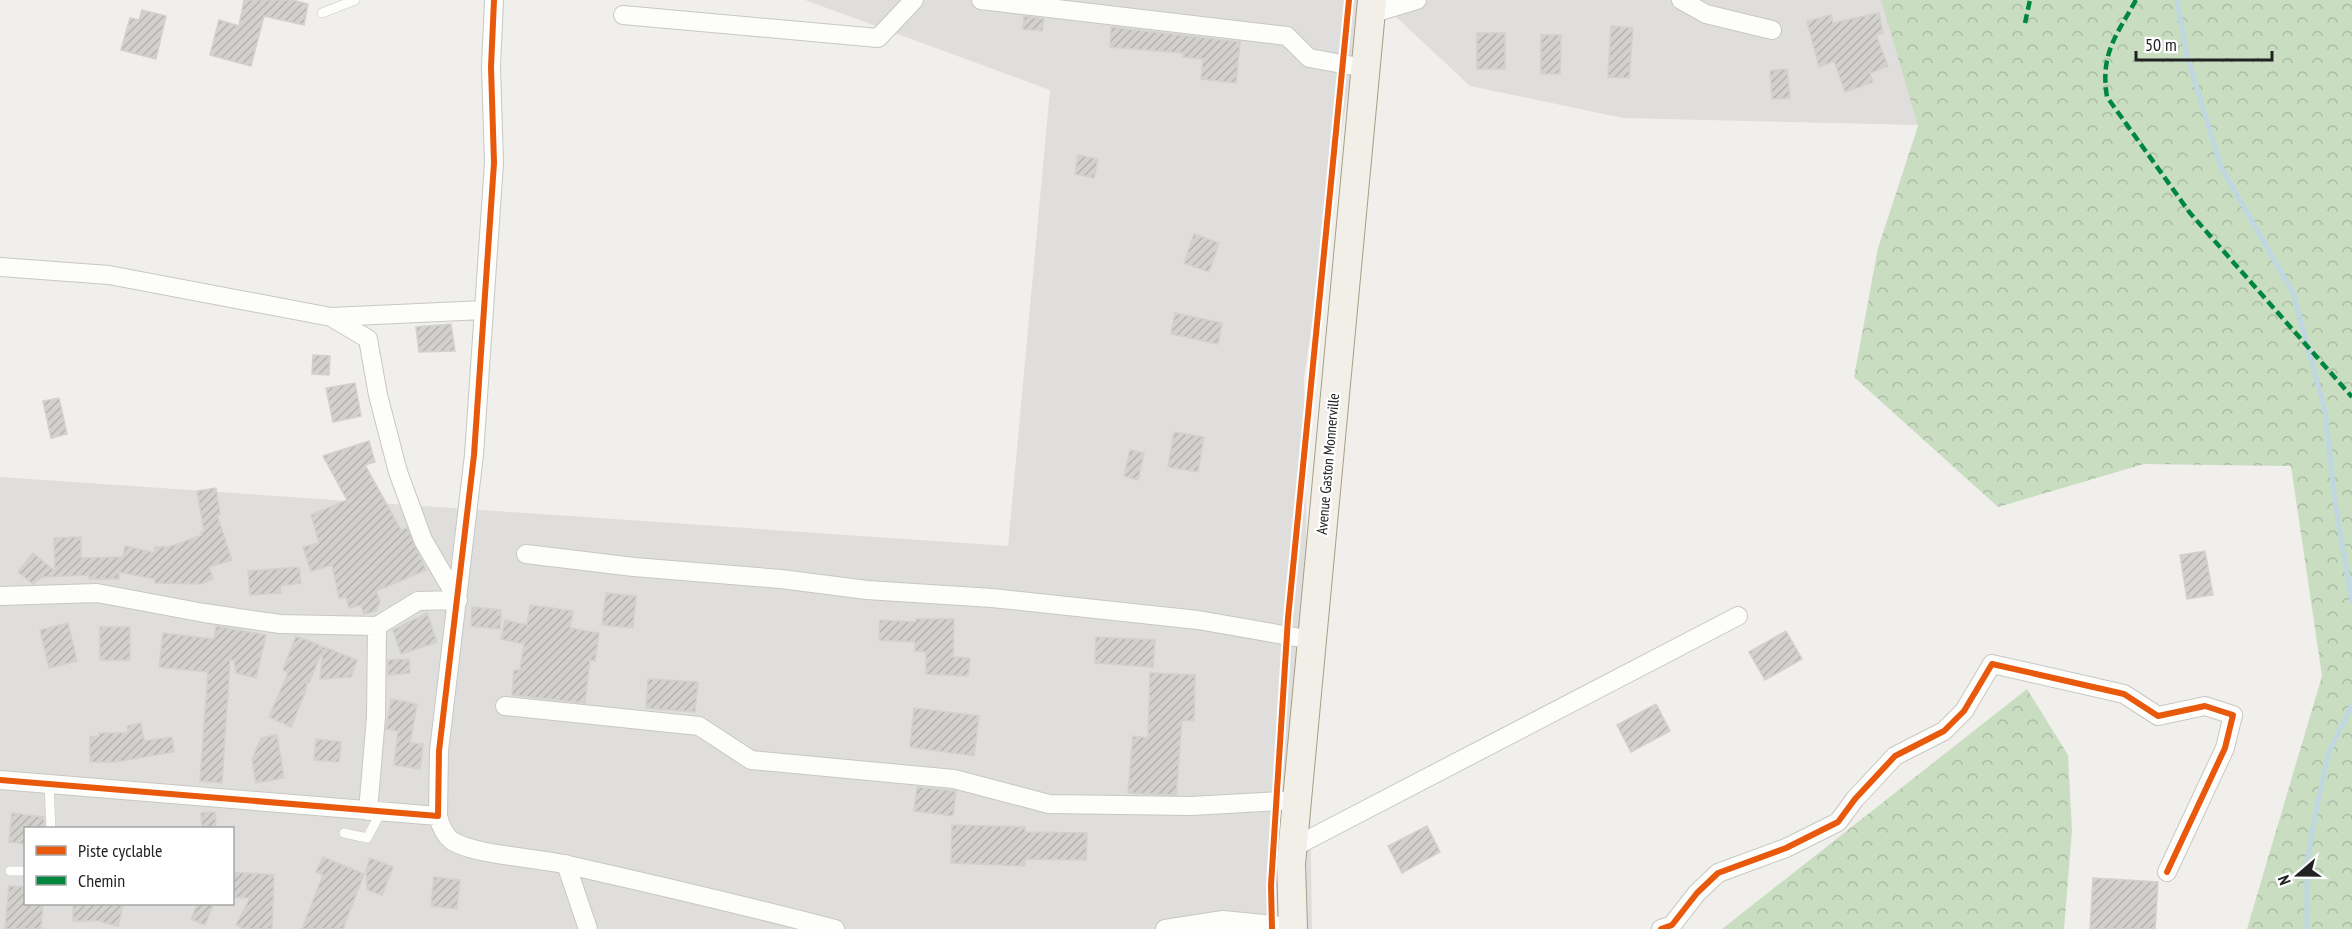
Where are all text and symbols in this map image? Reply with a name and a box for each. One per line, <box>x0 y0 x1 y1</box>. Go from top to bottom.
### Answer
scale bar <box>2136 24 2272 62</box>
text: 50 m <box>2145 33 2177 56</box>
street label: Avenue Gaston Monnerville <box>1312 393 1343 535</box>
legend <box>24 827 234 905</box>
text: Piste cyclable <box>78 839 162 862</box>
north arrow <box>2268 845 2328 905</box>
text: Chemin <box>78 869 125 892</box>
text: N <box>2273 873 2295 888</box>

